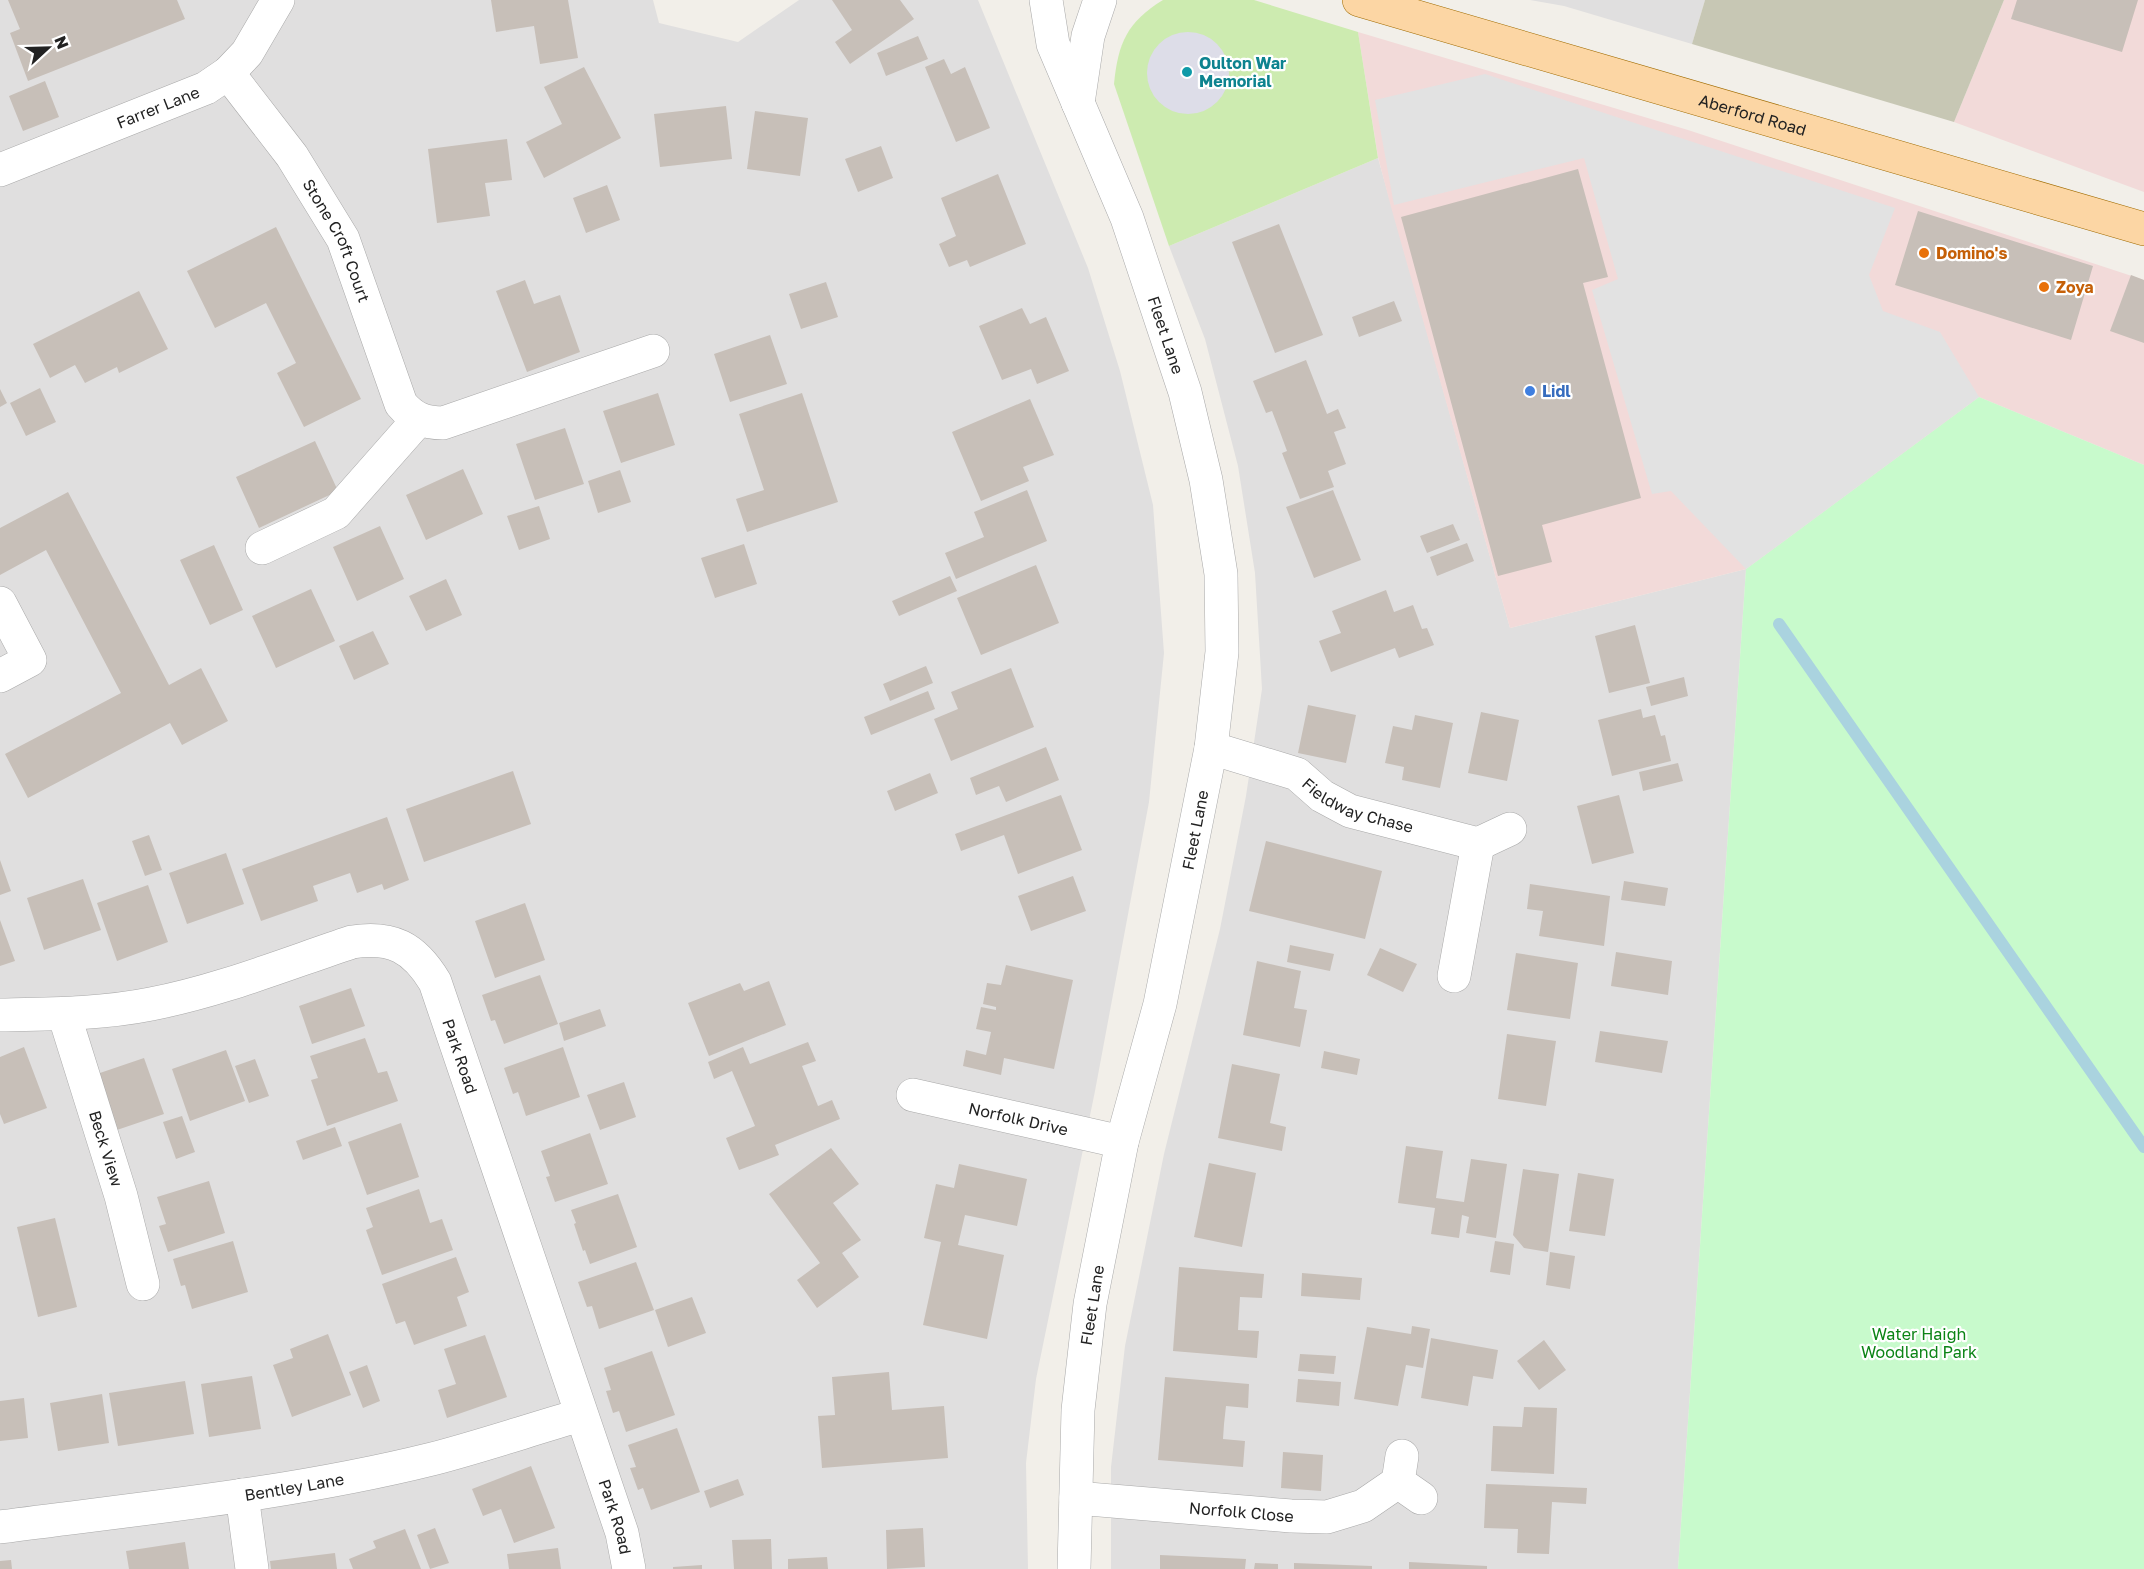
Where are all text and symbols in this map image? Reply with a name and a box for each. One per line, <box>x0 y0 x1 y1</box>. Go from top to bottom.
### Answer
north arrow <box>18 18 78 78</box>
text: N <box>50 33 73 52</box>
place label: Oulton War Memorial <box>1199 53 1286 91</box>
marker: Oulton War Memorial <box>1180 65 1194 79</box>
street label: Farrer Lane <box>114 82 202 133</box>
street label: Aberford Road <box>1697 90 1809 140</box>
street label: Stone Croft Court <box>298 175 374 305</box>
place label: Domino's <box>1936 243 2007 263</box>
marker: Domino's <box>1917 246 1931 260</box>
place label: Zoya <box>2056 277 2094 297</box>
marker: Zoya <box>2037 280 2051 294</box>
street label: Fleet Lane <box>1144 293 1188 377</box>
place label: Lidl <box>1542 381 1571 401</box>
marker: Lidl <box>1523 384 1537 398</box>
street label: Fieldway Chase <box>1298 773 1415 837</box>
street label: Fleet Lane <box>1177 788 1213 872</box>
street label: Park Road <box>438 1016 482 1096</box>
street label: Norfolk Drive <box>967 1098 1070 1140</box>
street label: Beck View <box>85 1108 127 1189</box>
street label: Fleet Lane <box>1076 1263 1108 1347</box>
park label: Water Haigh Woodland Park <box>1861 1324 1977 1362</box>
street label: Bentley Lane <box>243 1468 346 1505</box>
street label: Park Road <box>594 1476 636 1556</box>
street label: Norfolk Close <box>1188 1498 1295 1526</box>

